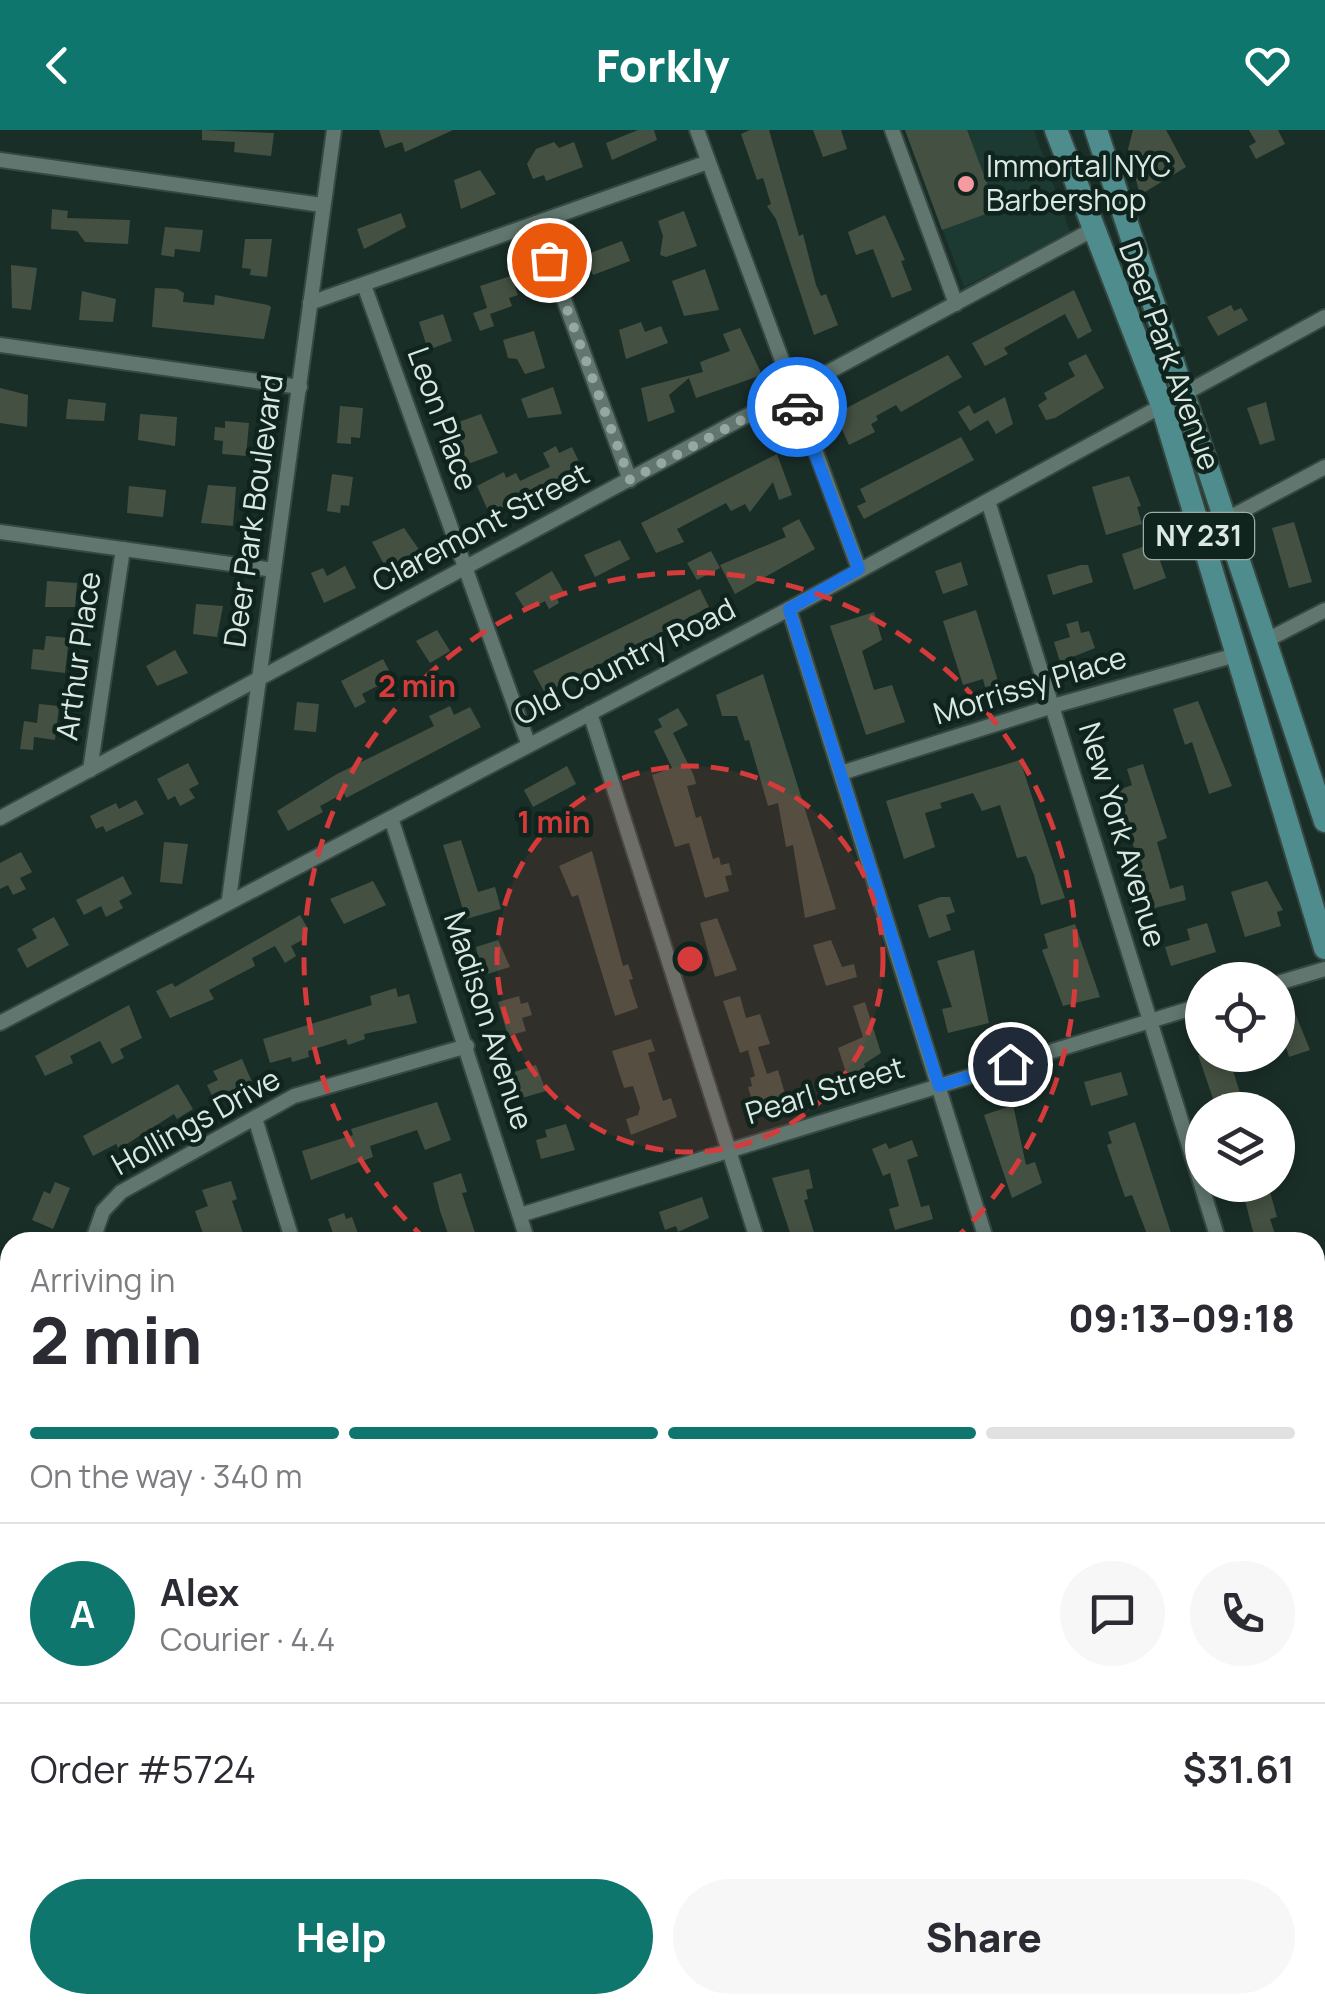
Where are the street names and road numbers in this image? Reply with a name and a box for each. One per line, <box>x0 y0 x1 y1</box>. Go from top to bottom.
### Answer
street label: Deer Park Avenue <box>1110 235 1231 476</box>
street label: Leon Place <box>399 341 488 496</box>
street label: Deer Park Boulevard <box>213 372 292 650</box>
street label: Claremont Street <box>365 452 596 601</box>
road number: NY 231 <box>1144 513 1254 559</box>
street label: Arthur Place <box>45 569 110 743</box>
street label: Old Country Road <box>507 587 742 734</box>
street label: Morrissy Place <box>928 636 1131 733</box>
street label: New York Avenue <box>1070 717 1177 952</box>
street label: Madison Avenue <box>435 906 544 1135</box>
street label: Pearl Street <box>740 1046 909 1133</box>
street label: Hollings Drive <box>104 1057 287 1184</box>

